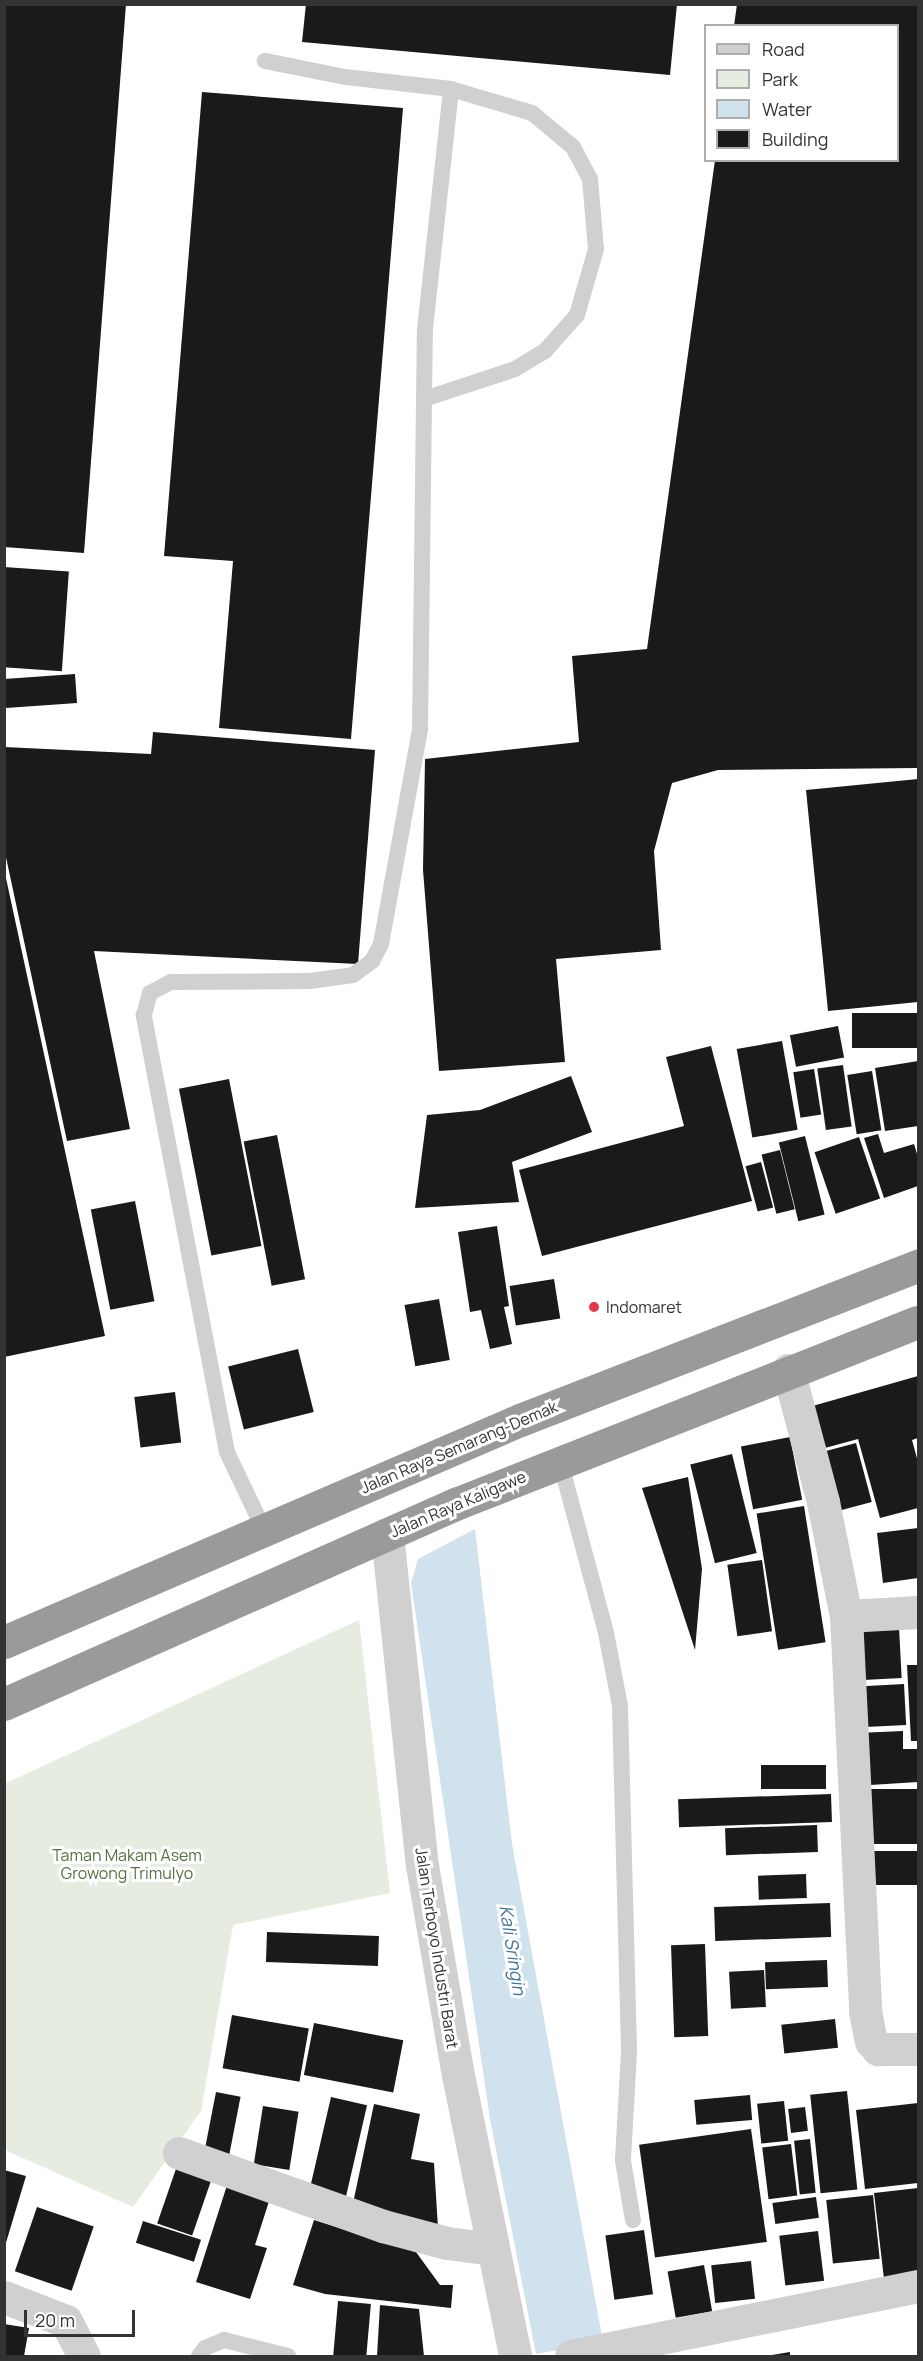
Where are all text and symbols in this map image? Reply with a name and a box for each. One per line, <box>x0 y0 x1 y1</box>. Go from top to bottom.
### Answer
legend <box>704 24 899 162</box>
text: Road <box>762 37 805 61</box>
text: Park <box>762 67 798 91</box>
text: Water <box>762 97 812 121</box>
text: Building <box>762 127 828 151</box>
place label: Indomaret <box>606 1297 682 1317</box>
marker: Indomaret <box>587 1300 601 1314</box>
street label: Jalan Raya Semarang-Demak <box>358 1397 560 1497</box>
street label: Jalan Raya Kaligawe <box>387 1467 529 1541</box>
park label: Taman Makam Asem Growong Trimulyo <box>52 1845 202 1883</box>
street label: Jalan Terboyo Industri Barat <box>412 1846 462 2050</box>
water label: Kali Sringin <box>495 1904 531 1996</box>
scale bar <box>27 2298 138 2336</box>
text: 20 m <box>35 2308 75 2332</box>

